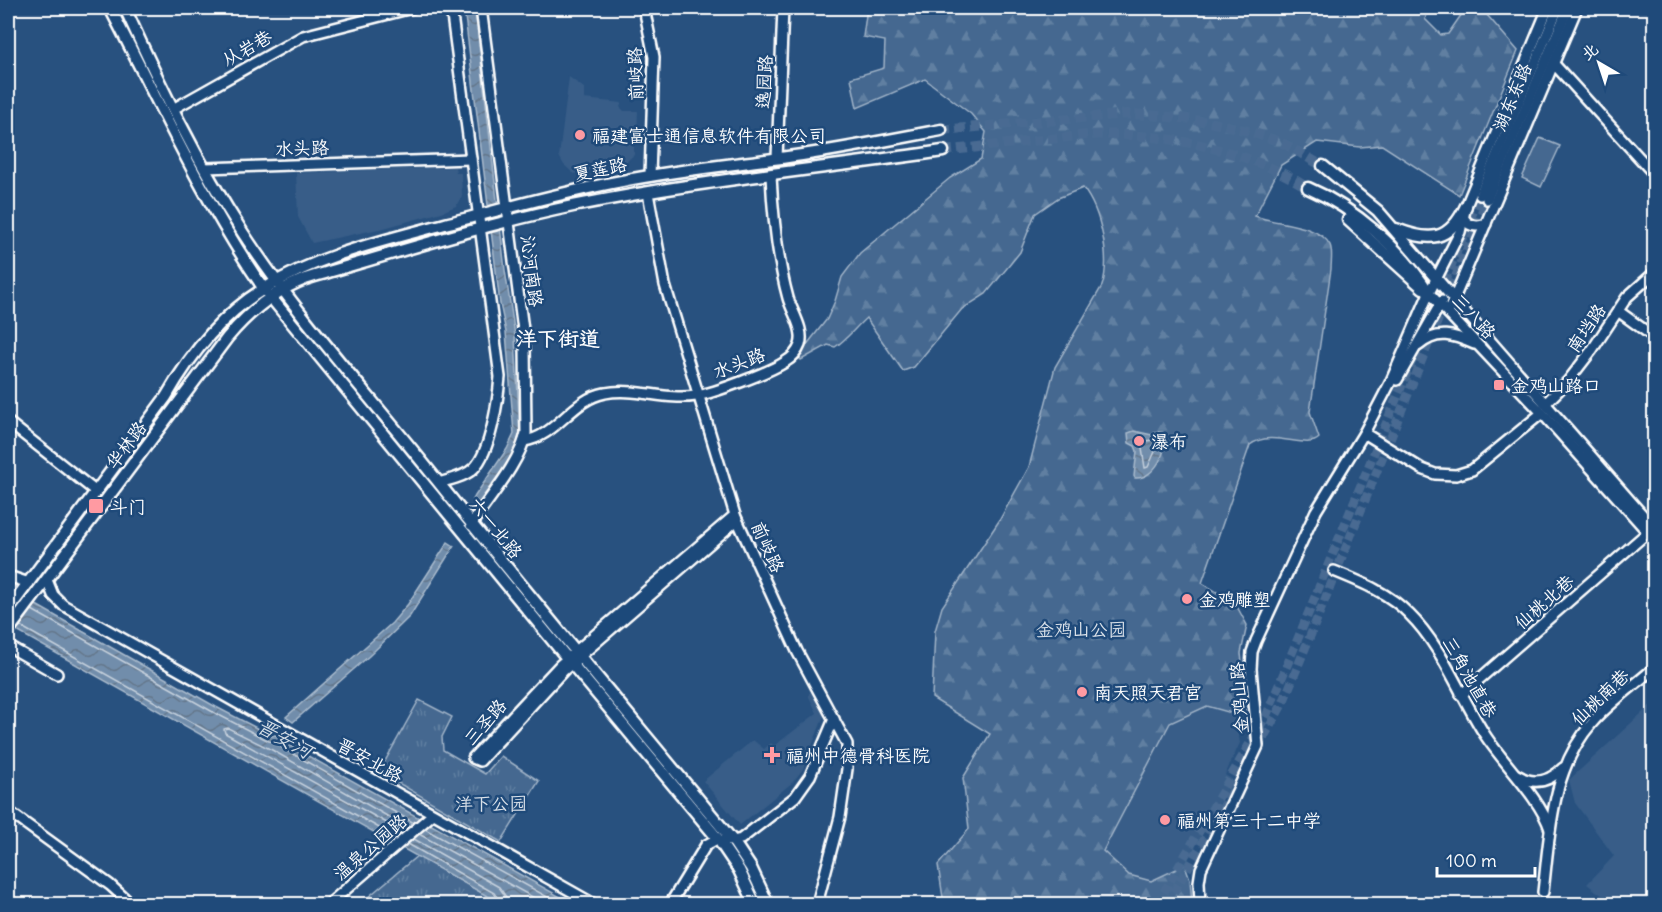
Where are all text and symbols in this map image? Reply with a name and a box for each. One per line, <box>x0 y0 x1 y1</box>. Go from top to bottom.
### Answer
street label: 从岩巷 <box>218 25 276 71</box>
north arrow <box>1569 33 1629 93</box>
text: 北 <box>1577 39 1602 64</box>
street label: 前岐路 <box>623 47 647 101</box>
street label: 逸园路 <box>751 54 777 110</box>
street label: 湖东东路 <box>1487 59 1537 135</box>
place label: 福建富士通信息软件有限公司 <box>592 124 826 147</box>
marker: 福建富士通信息软件有限公司 <box>573 128 587 142</box>
street label: 水头路 <box>275 136 329 160</box>
street label: 夏莲路 <box>571 152 629 186</box>
street label: 沁河南路 <box>516 234 548 308</box>
street label: 三八路 <box>1447 288 1501 344</box>
street label: 南垱路 <box>1561 299 1611 357</box>
district label: 洋下街道 <box>516 325 600 352</box>
street label: 水头路 <box>710 343 768 383</box>
place label: 金鸡山路口 <box>1511 374 1601 397</box>
marker: 金鸡山路口 <box>1492 378 1506 392</box>
street label: 华林路 <box>101 417 151 473</box>
place label: 瀑布 <box>1151 430 1187 453</box>
marker: 瀑布 <box>1132 434 1146 448</box>
street label: 六一北路 <box>464 493 528 563</box>
place label: 斗门 <box>110 495 146 518</box>
marker: 斗门 <box>87 497 105 515</box>
street label: 前岐路 <box>747 518 789 576</box>
street label: 仙桃北巷 <box>1509 570 1579 634</box>
place label: 金鸡雕塑 <box>1199 588 1271 611</box>
marker: 金鸡雕塑 <box>1180 592 1194 606</box>
park label: 金鸡山公园 <box>1036 618 1126 641</box>
street label: 三角池直巷 <box>1438 632 1502 722</box>
street label: 金鸡山路 <box>1225 661 1253 735</box>
street label: 仙桃南巷 <box>1566 664 1634 730</box>
place label: 南天照天君宫 <box>1094 681 1202 704</box>
marker: 南天照天君宫 <box>1075 685 1089 699</box>
street label: 三圣路 <box>459 694 511 750</box>
water label: 晋安河 <box>253 713 320 765</box>
street label: 晋安北路 <box>333 732 407 788</box>
place label: 福州中德骨科医院 <box>786 744 930 767</box>
marker: 福州中德骨科医院 <box>763 746 781 764</box>
park label: 洋下公园 <box>455 792 527 815</box>
street label: 温泉公园路 <box>328 809 412 885</box>
place label: 福州第三十二中学 <box>1177 809 1321 832</box>
marker: 福州第三十二中学 <box>1158 813 1172 827</box>
scale bar <box>1437 840 1534 878</box>
text: 100 m <box>1446 849 1497 872</box>

